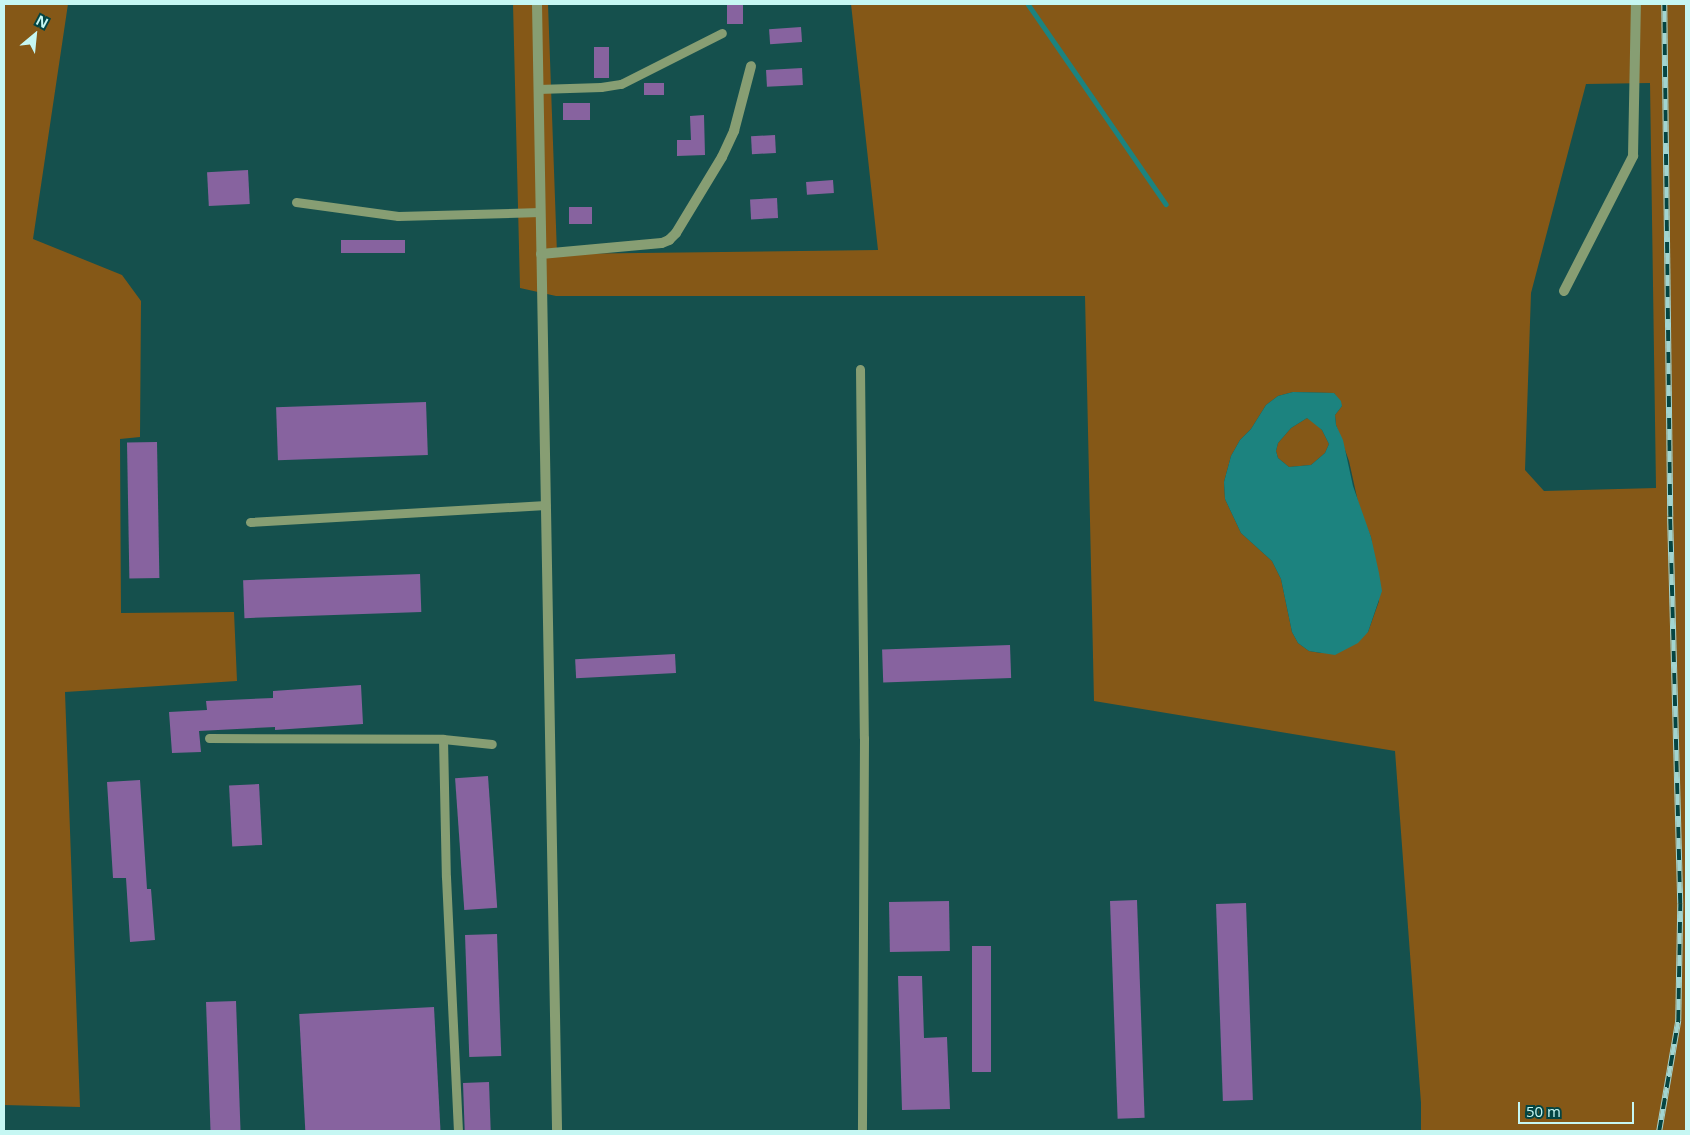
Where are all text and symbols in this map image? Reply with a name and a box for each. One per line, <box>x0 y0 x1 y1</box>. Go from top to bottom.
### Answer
north arrow <box>10 10 60 60</box>
text: N <box>33 10 52 32</box>
scale bar <box>1520 1092 1636 1124</box>
text: 50 m <box>1526 1101 1561 1121</box>

